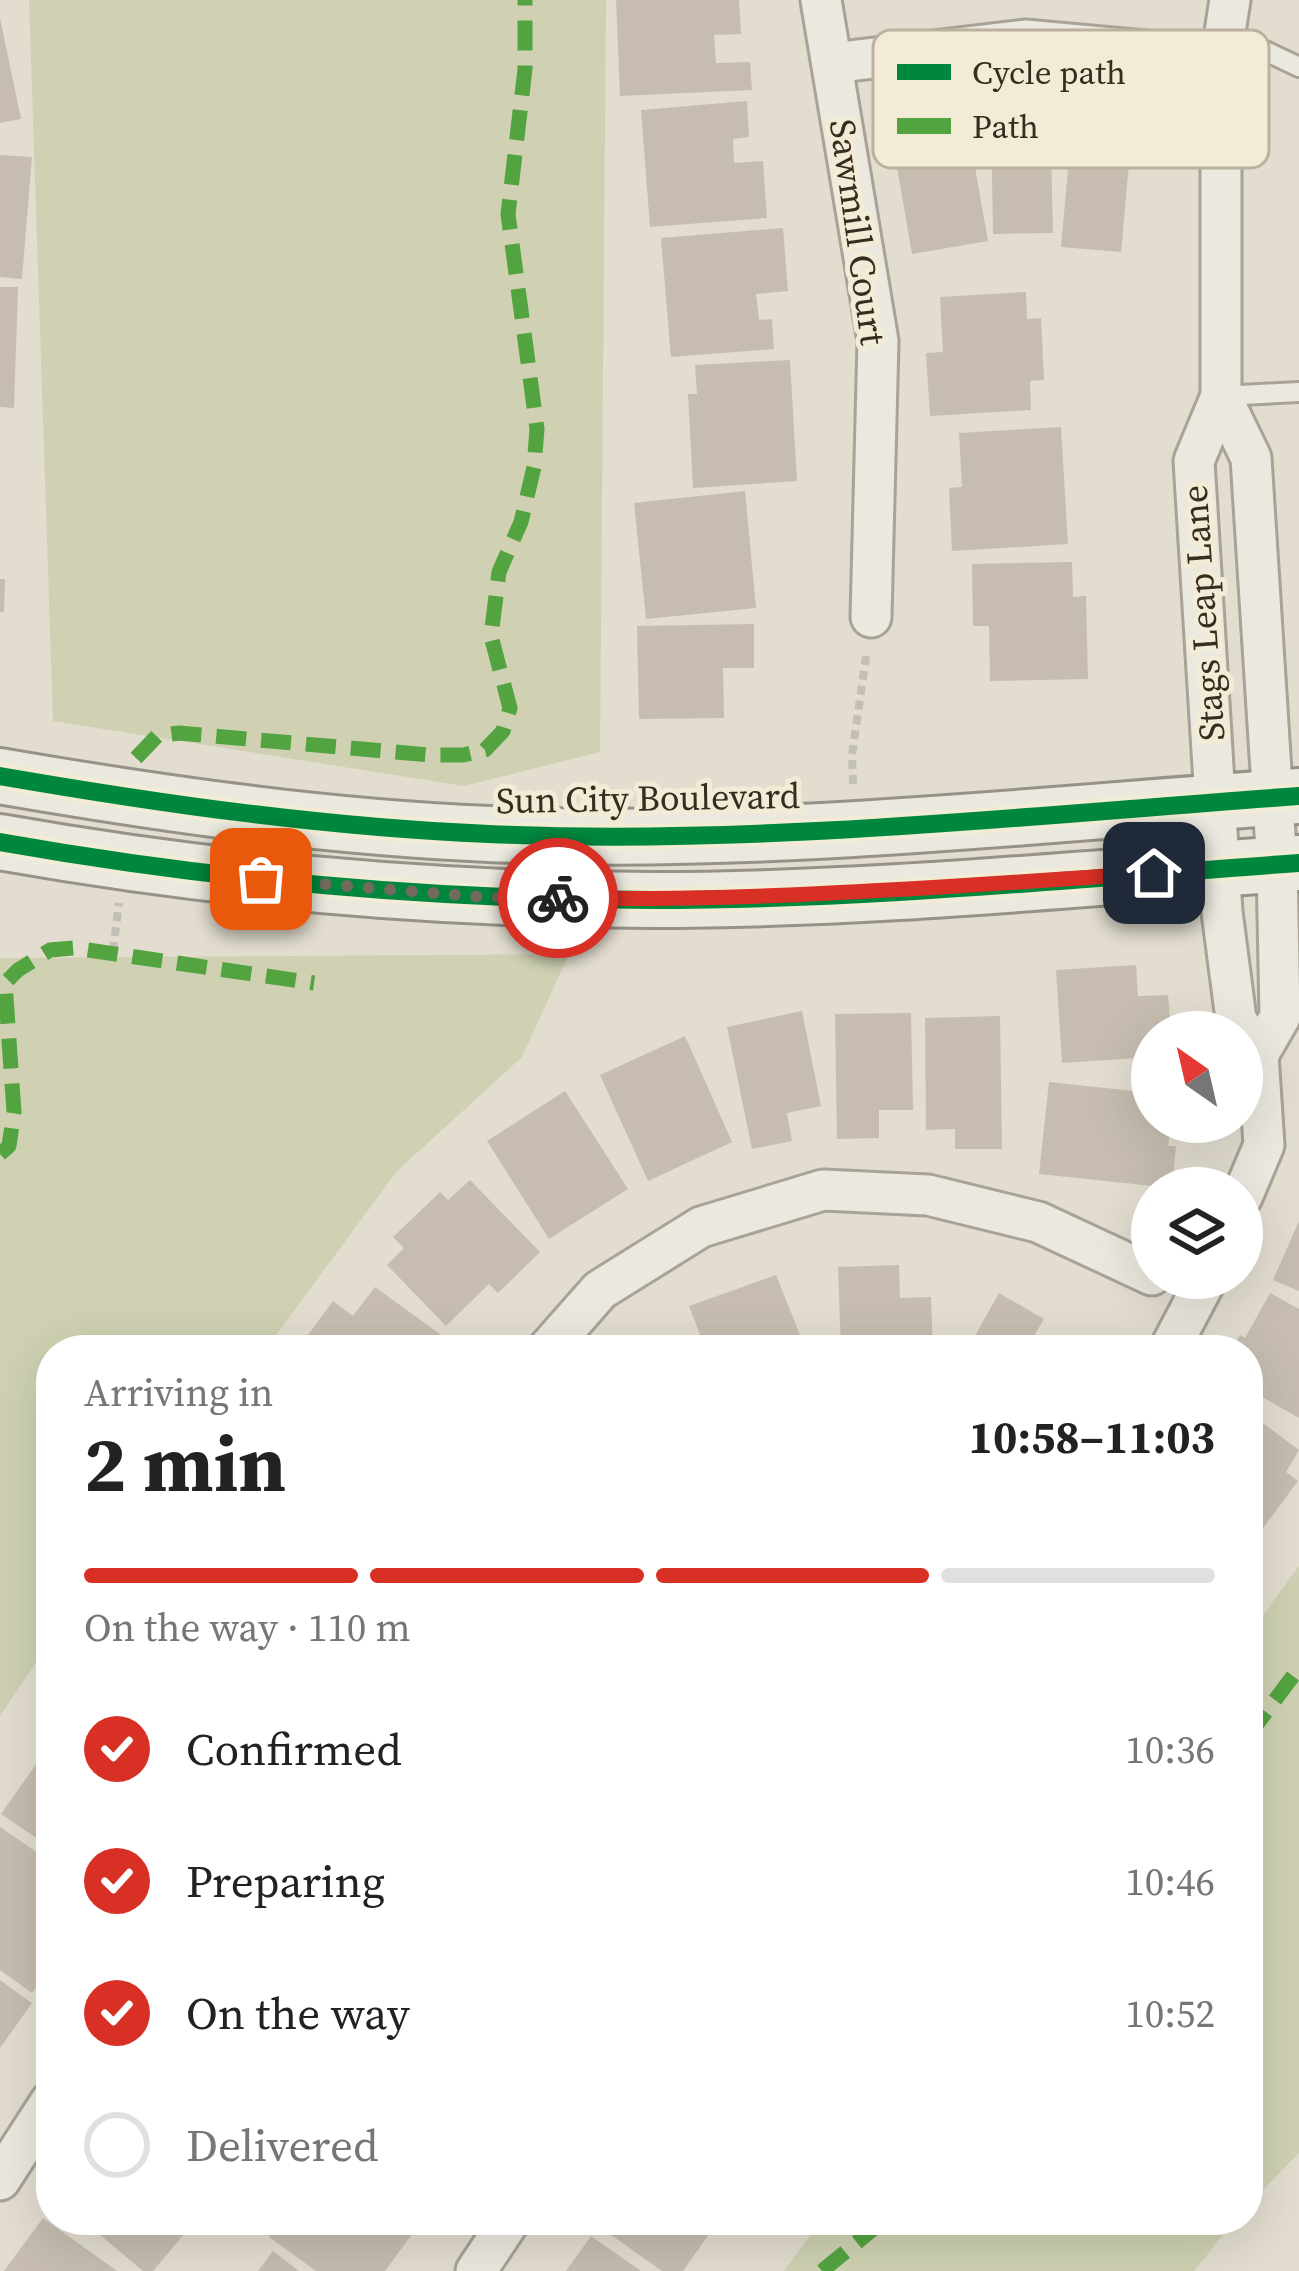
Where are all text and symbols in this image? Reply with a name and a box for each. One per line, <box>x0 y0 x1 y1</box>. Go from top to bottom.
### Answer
legend <box>873 30 1269 168</box>
text: Cycle path <box>972 50 1126 95</box>
text: Path <box>972 104 1039 149</box>
street label: Sawmill Court <box>818 116 898 348</box>
street label: Stags Leap Lane <box>1170 483 1236 743</box>
street label: Sun City Boulevard <box>496 771 800 825</box>
pin <box>1103 822 1205 924</box>
pin <box>210 828 312 930</box>
courier <box>498 838 618 958</box>
icon: home <box>1121 840 1187 906</box>
icon: bag <box>228 846 294 912</box>
icon: bike <box>525 865 591 931</box>
north arrow <box>1131 1011 1263 1143</box>
map controls <box>1131 1011 1263 1299</box>
button: layers <box>1131 1167 1263 1299</box>
text: Arriving in <box>84 1366 273 1419</box>
text: 10:58–11:03 <box>969 1406 1215 1468</box>
text: 2 min <box>84 1410 286 1517</box>
text: On the way · 110 m <box>84 1601 411 1654</box>
icon: check <box>84 1716 150 1782</box>
text: Confirmed <box>186 1718 402 1780</box>
text: 10:36 <box>1125 1723 1215 1776</box>
icon: check <box>84 1848 150 1914</box>
text: Preparing <box>186 1850 385 1912</box>
text: 10:46 <box>1125 1855 1215 1908</box>
icon: check <box>84 1980 150 2046</box>
text: On the way <box>186 1982 410 2044</box>
text: 10:52 <box>1125 1987 1215 2040</box>
text: Delivered <box>186 2114 378 2176</box>

